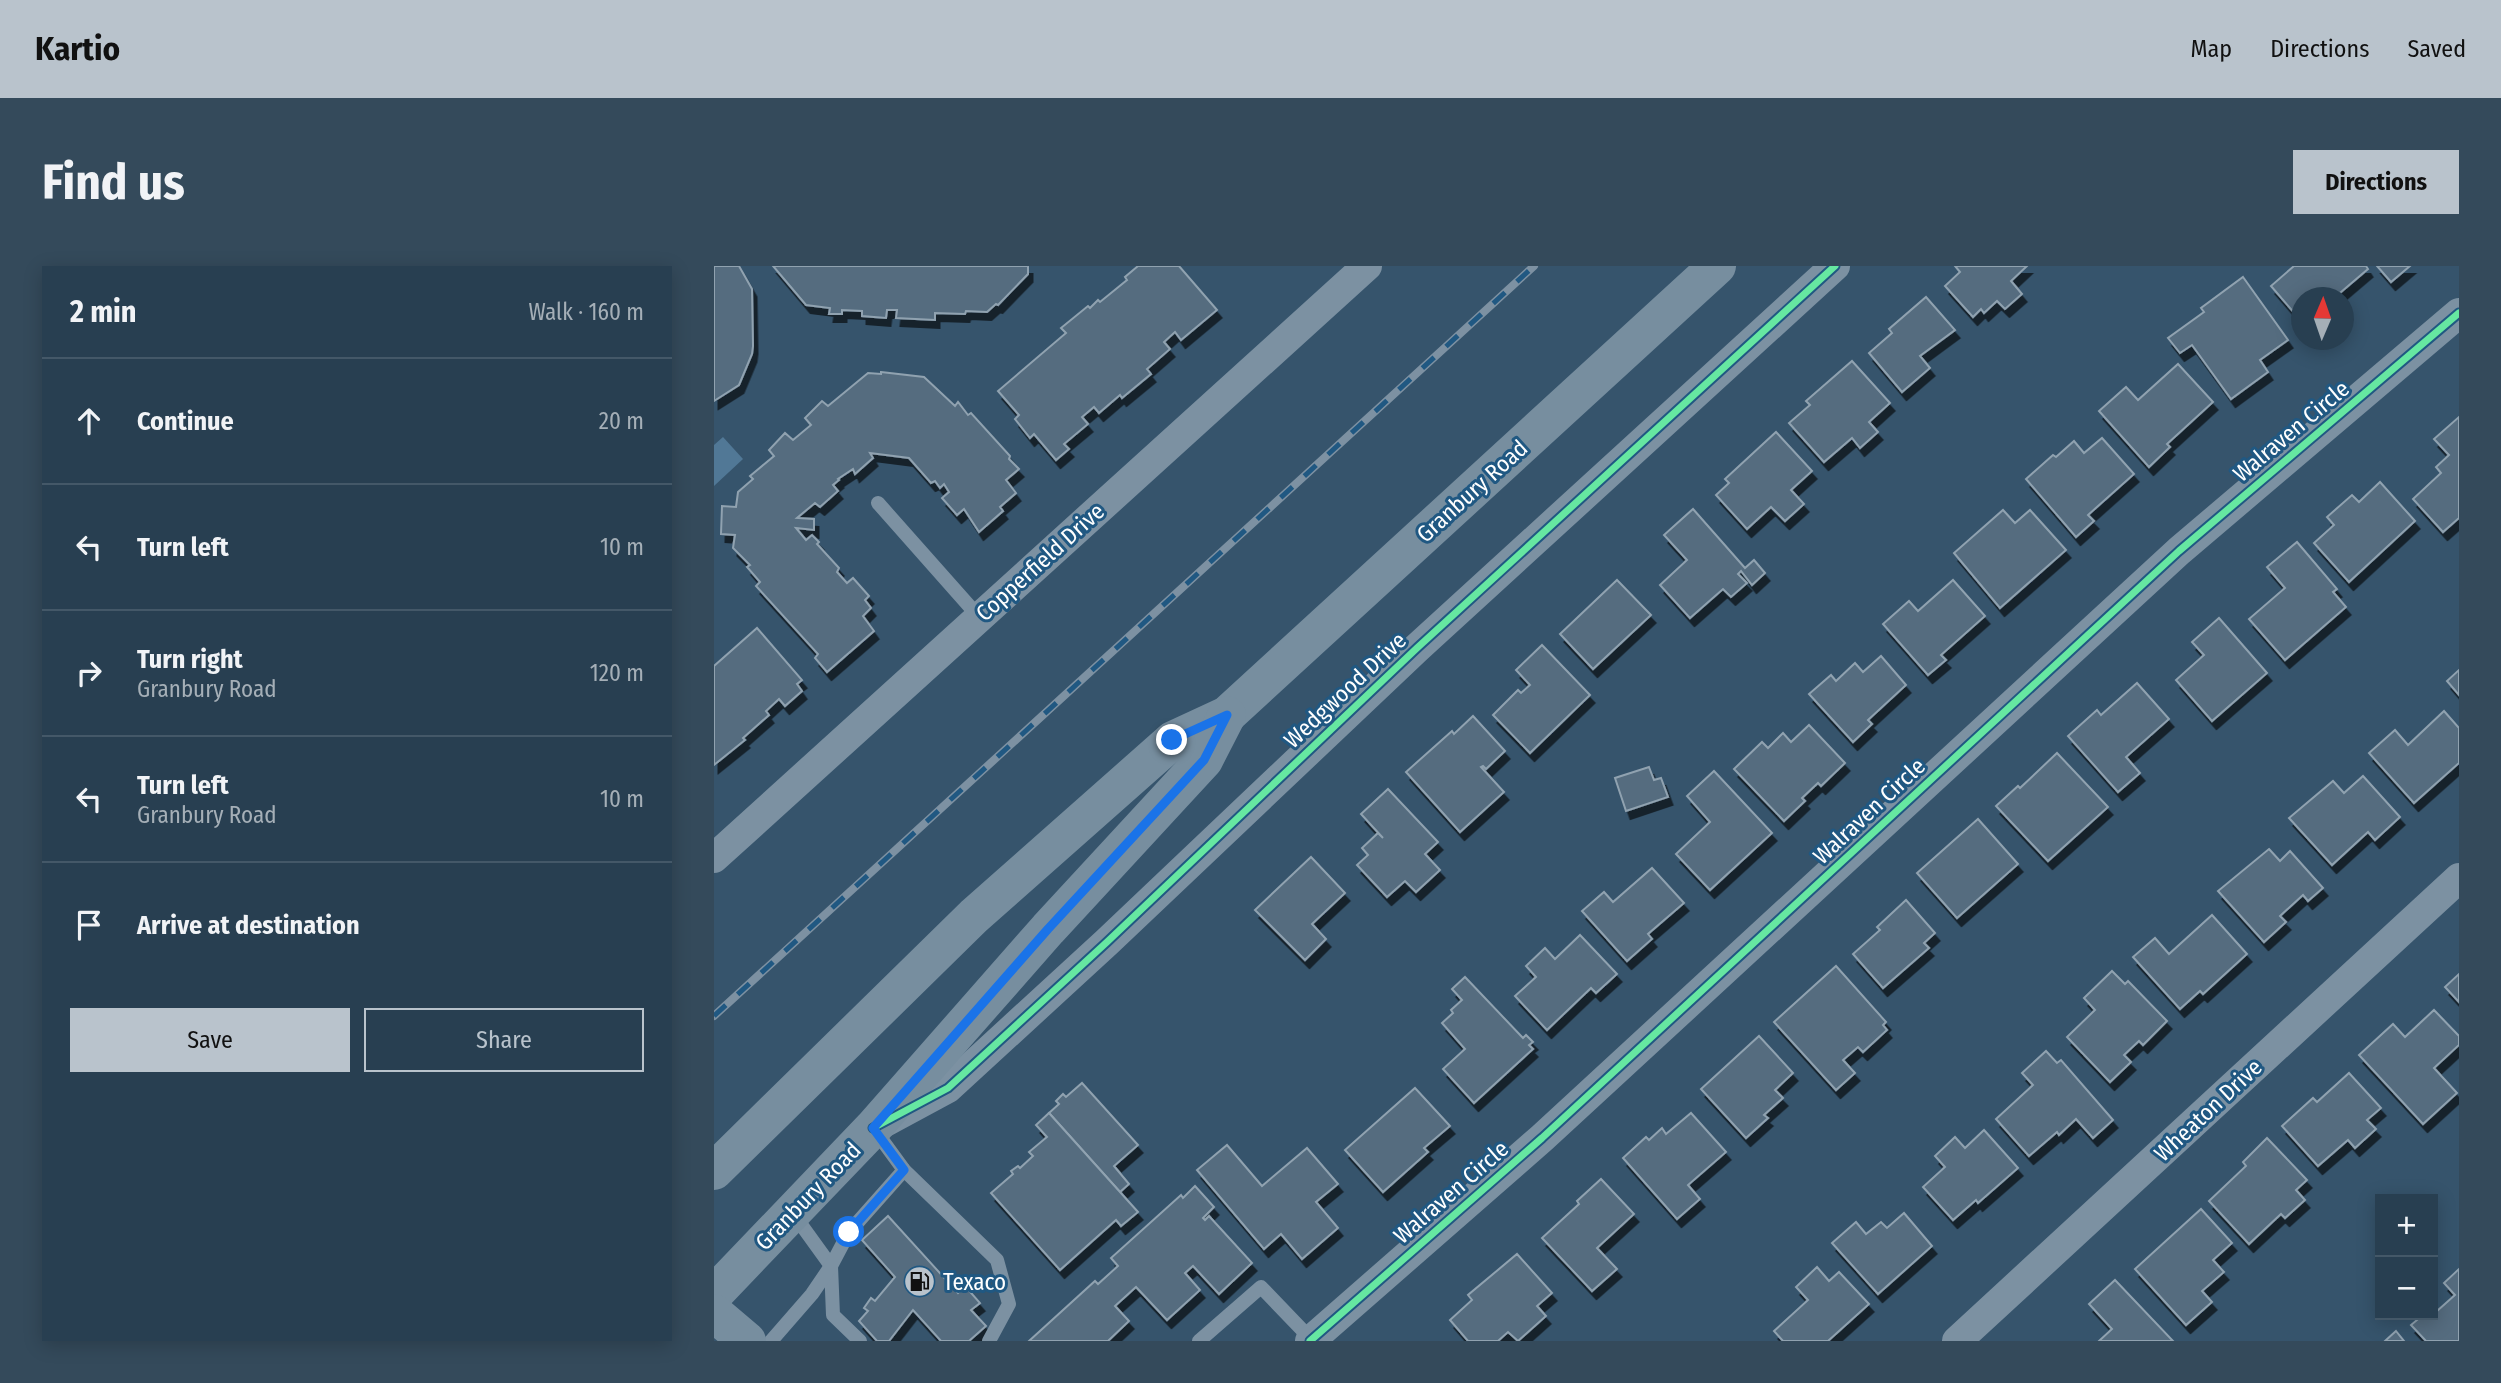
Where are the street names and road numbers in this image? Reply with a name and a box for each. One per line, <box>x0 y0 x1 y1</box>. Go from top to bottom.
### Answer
street label: Walraven Circle <box>2227 374 2355 488</box>
street label: Granbury Road <box>1411 434 1533 548</box>
street label: Copperfield Drive <box>970 497 1110 627</box>
street label: Wedgwood Drive <box>1278 626 1412 754</box>
street label: Walraven Circle <box>1807 752 1931 870</box>
street label: Wheaton Drive <box>2148 1053 2268 1167</box>
street label: Walraven Circle <box>1388 1135 1514 1249</box>
street label: Granbury Road <box>749 1136 867 1256</box>

